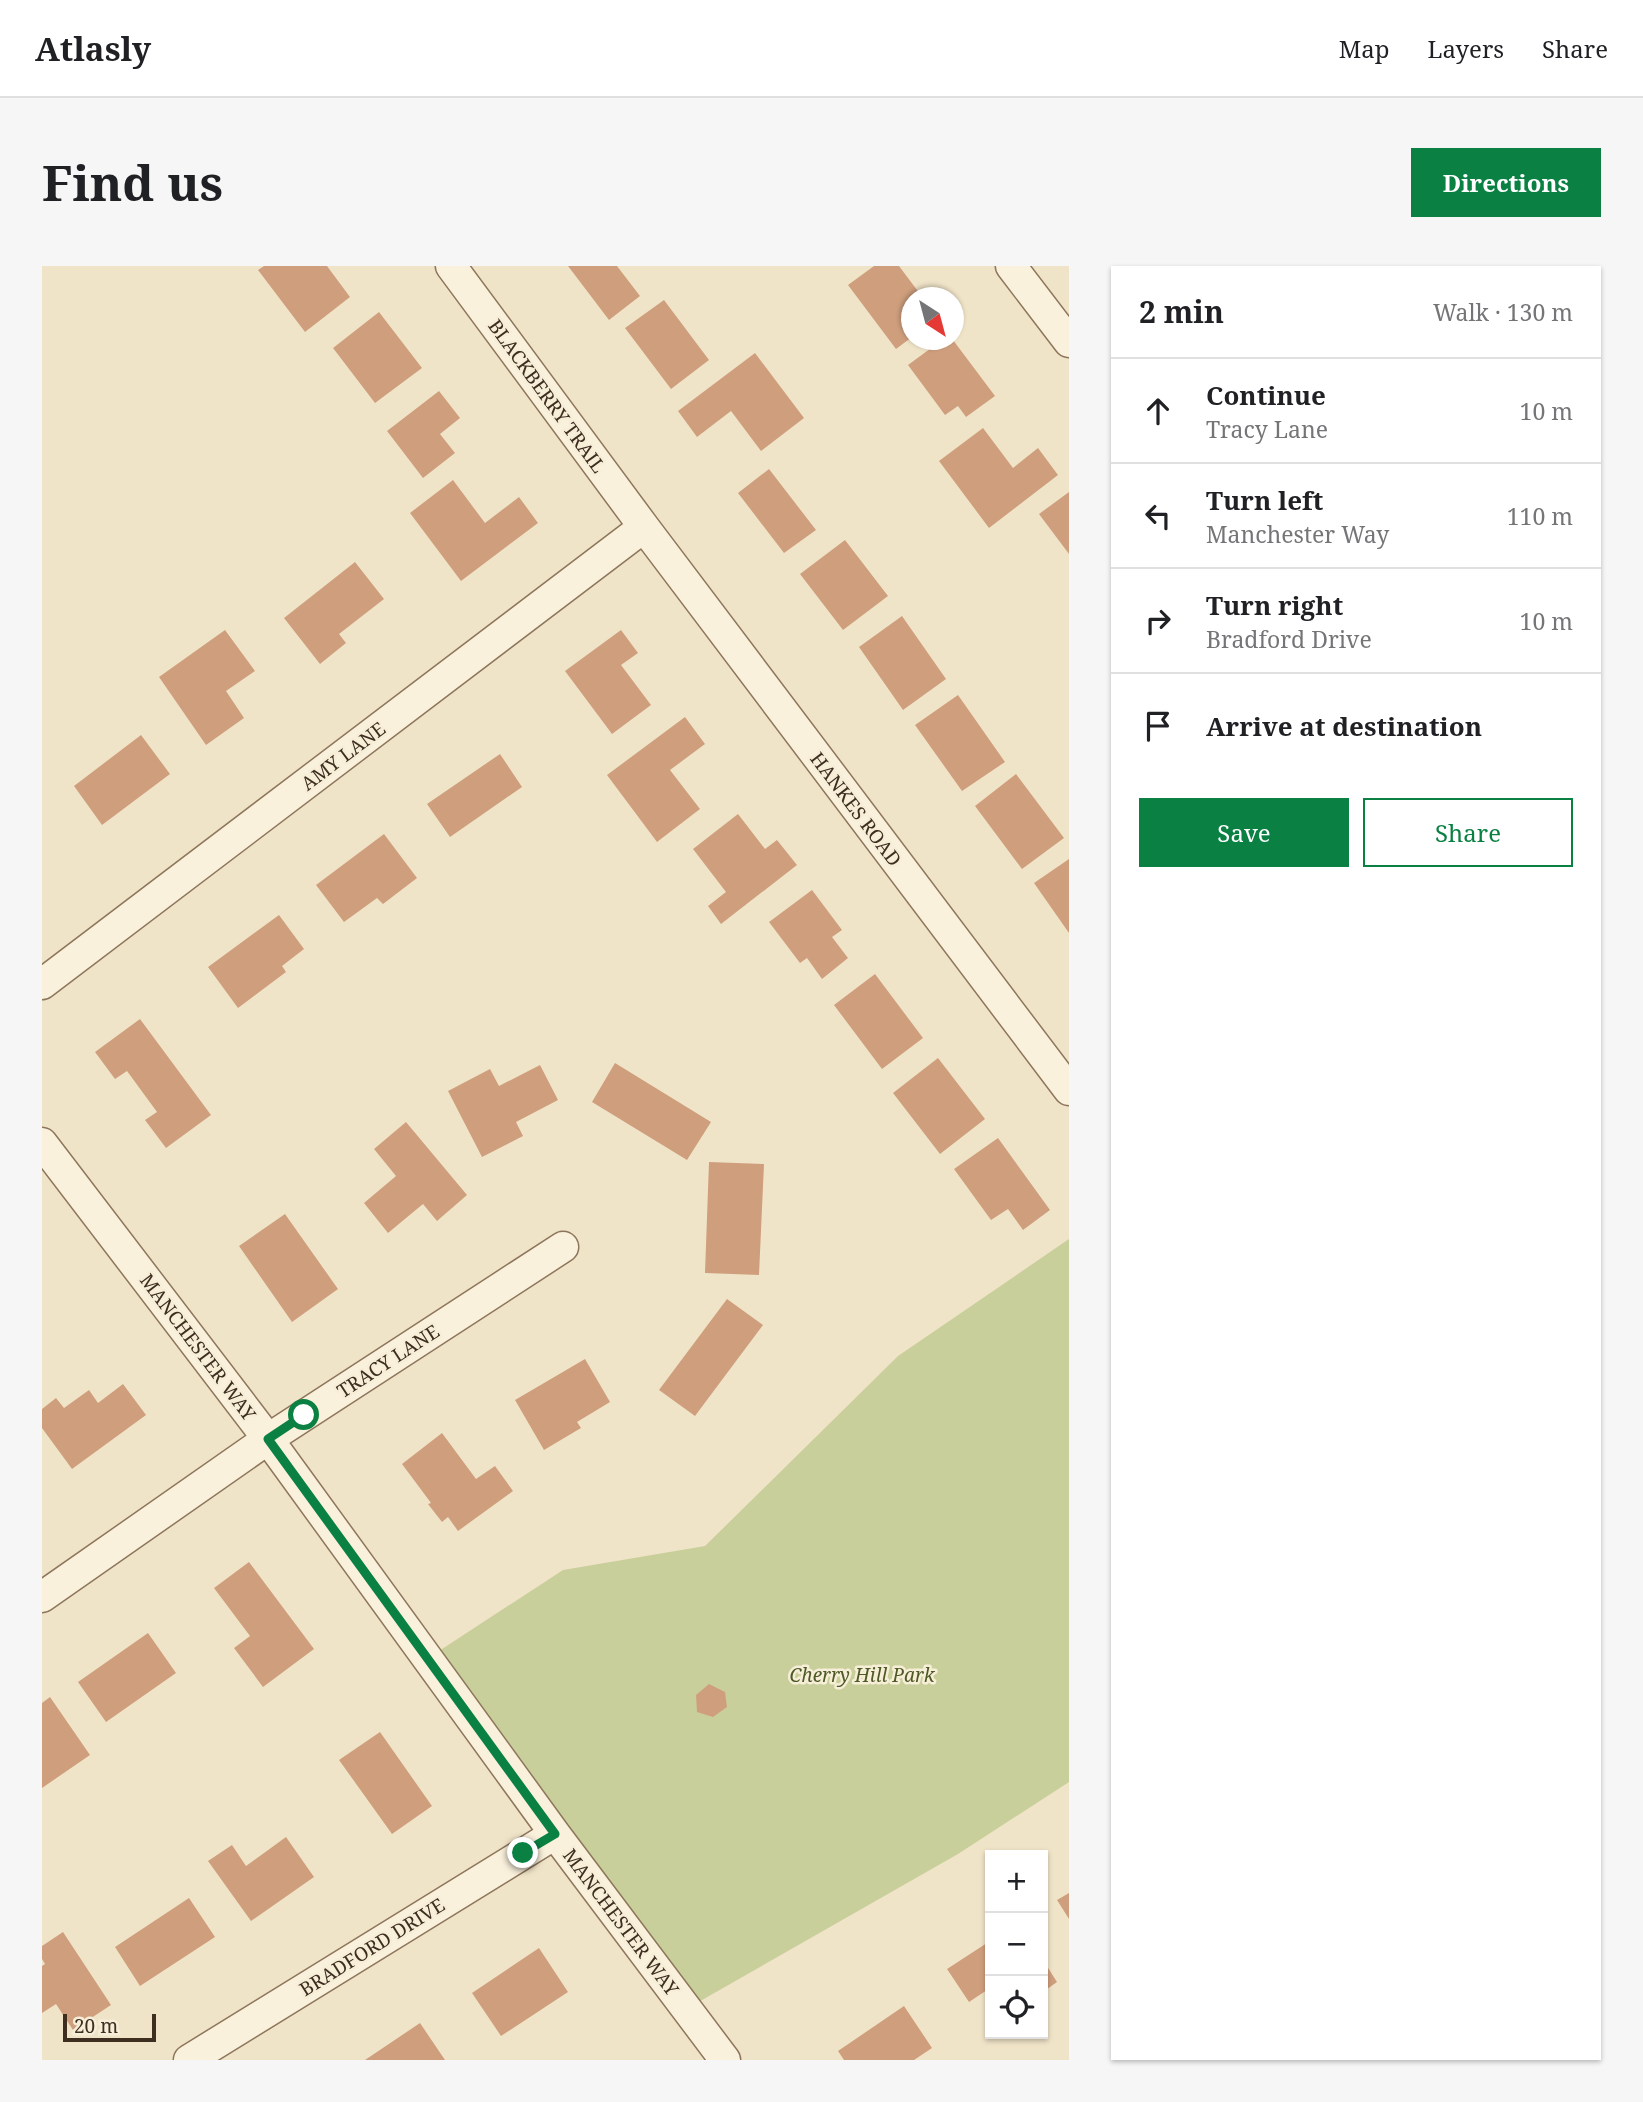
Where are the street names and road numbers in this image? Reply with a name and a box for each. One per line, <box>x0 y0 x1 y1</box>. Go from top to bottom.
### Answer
street label: BLACKBERRY TRAIL <box>482 314 612 478</box>
street label: AMY LANE <box>295 716 391 796</box>
street label: HANKES ROAD <box>805 747 907 871</box>
street label: MANCHESTER WAY <box>134 1268 262 1426</box>
street label: TRACY LANE <box>332 1318 444 1404</box>
street label: MANCHESTER WAY <box>557 1843 685 2001</box>
street label: BRADFORD DRIVE <box>294 1892 450 2002</box>

